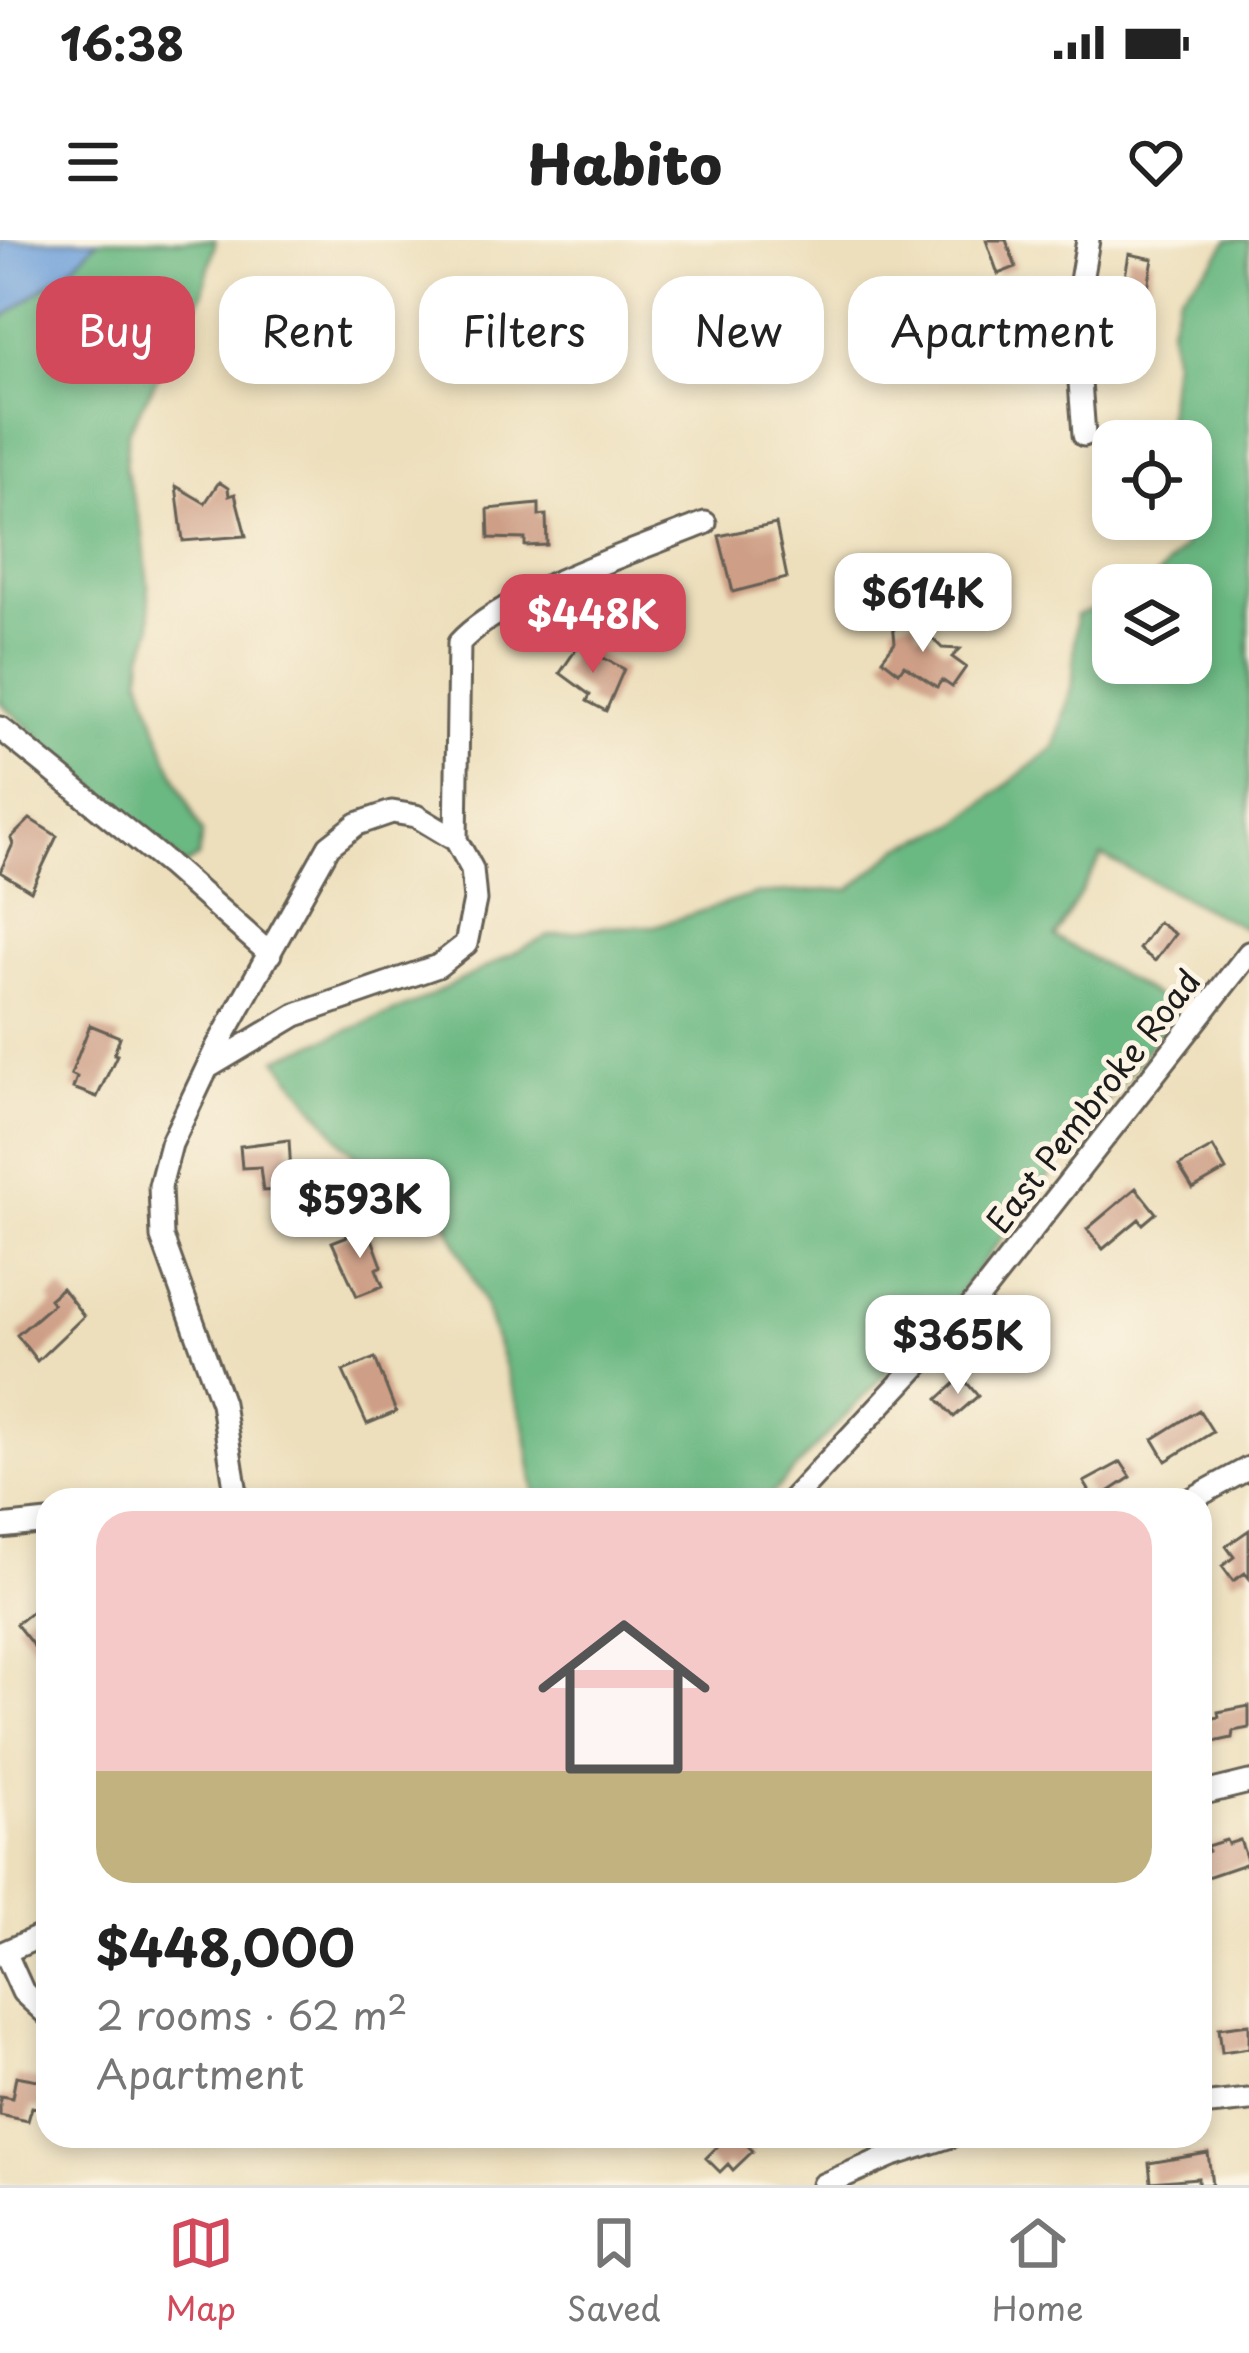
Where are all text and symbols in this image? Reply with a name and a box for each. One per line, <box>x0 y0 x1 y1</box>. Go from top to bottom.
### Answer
text: 16:38 <box>60 8 184 76</box>
text: Habito <box>527 122 722 203</box>
icon: menu <box>60 129 126 195</box>
icon: heart <box>1123 129 1189 195</box>
chip: Buy <box>36 276 195 384</box>
chip: Rent <box>219 276 395 384</box>
chip: Filters <box>419 276 628 384</box>
chip: New <box>652 276 824 384</box>
chip: Apartment <box>848 276 1156 384</box>
map controls <box>1092 420 1212 684</box>
button: locate <box>1092 420 1212 540</box>
pin: $614K <box>839 553 1007 655</box>
text: $614K <box>862 562 984 621</box>
button: layers <box>1092 564 1212 684</box>
pin: $448K <box>509 574 677 676</box>
text: $448K <box>527 583 659 642</box>
street label: East Pembroke Road <box>973 957 1211 1243</box>
pin: $593K <box>276 1159 444 1261</box>
text: $593K <box>298 1168 422 1227</box>
pin: $365K <box>874 1295 1042 1397</box>
text: $365K <box>892 1304 1024 1363</box>
icon: home <box>516 1589 732 1805</box>
text: $448,000 <box>96 1907 355 1984</box>
text: 2 rooms · 62 m² <box>96 1984 408 2043</box>
text: Apartment <box>96 2043 304 2102</box>
tab: Map <box>166 2210 236 2332</box>
tab: Saved <box>567 2210 661 2332</box>
tab: Home <box>992 2210 1083 2332</box>

